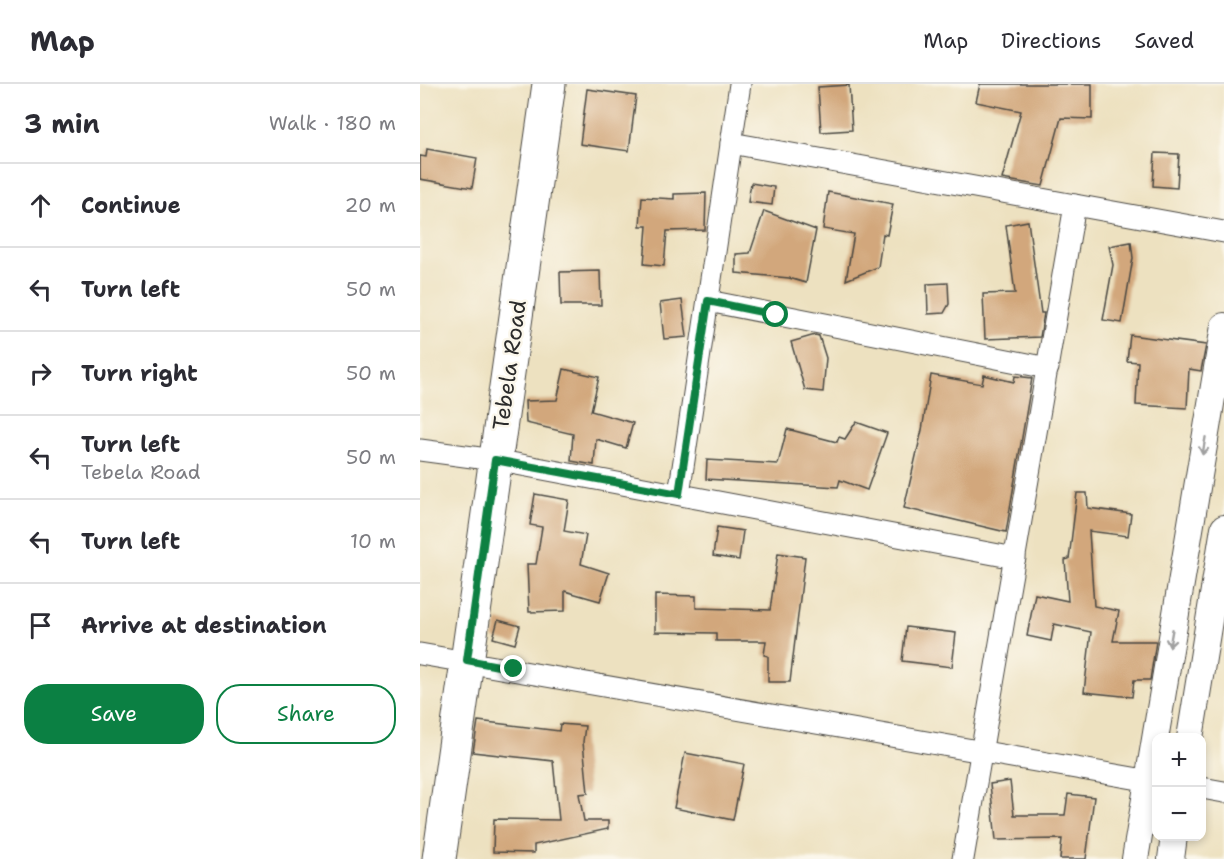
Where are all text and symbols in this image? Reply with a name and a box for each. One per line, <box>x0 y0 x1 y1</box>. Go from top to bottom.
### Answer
text: Map <box>30 22 95 60</box>
text: Map <box>923 27 968 55</box>
text: Directions <box>1001 27 1101 55</box>
text: Saved <box>1134 27 1194 55</box>
text: 3 min <box>24 106 100 141</box>
text: Walk · 180 m <box>269 110 396 136</box>
icon: ahead <box>24 189 57 222</box>
text: Continue <box>81 191 181 220</box>
text: 20 m <box>345 192 396 218</box>
icon: left <box>24 273 57 306</box>
text: Turn left <box>81 275 180 304</box>
text: 50 m <box>346 276 396 302</box>
street label: Tebela Road <box>486 298 533 432</box>
route start <box>762 301 788 327</box>
icon: right <box>24 357 57 390</box>
text: Turn right <box>81 359 198 388</box>
text: 50 m <box>346 360 396 386</box>
text: Turn left <box>81 430 180 459</box>
one-way arrow <box>1198 436 1209 455</box>
icon: left <box>24 441 57 474</box>
text: 50 m <box>346 444 396 470</box>
text: Tebela Road <box>81 459 200 485</box>
icon: left <box>24 525 57 558</box>
text: Turn left <box>81 527 180 556</box>
text: 10 m <box>350 528 396 554</box>
icon: arrive <box>24 609 57 642</box>
text: Arrive at destination <box>81 611 327 640</box>
one-way arrow <box>1166 628 1177 648</box>
route end <box>500 655 526 681</box>
button: Save <box>24 684 204 744</box>
button: Share <box>216 684 396 744</box>
map controls <box>1152 733 1206 841</box>
button: + <box>1152 733 1206 787</box>
button: − <box>1152 787 1206 841</box>

